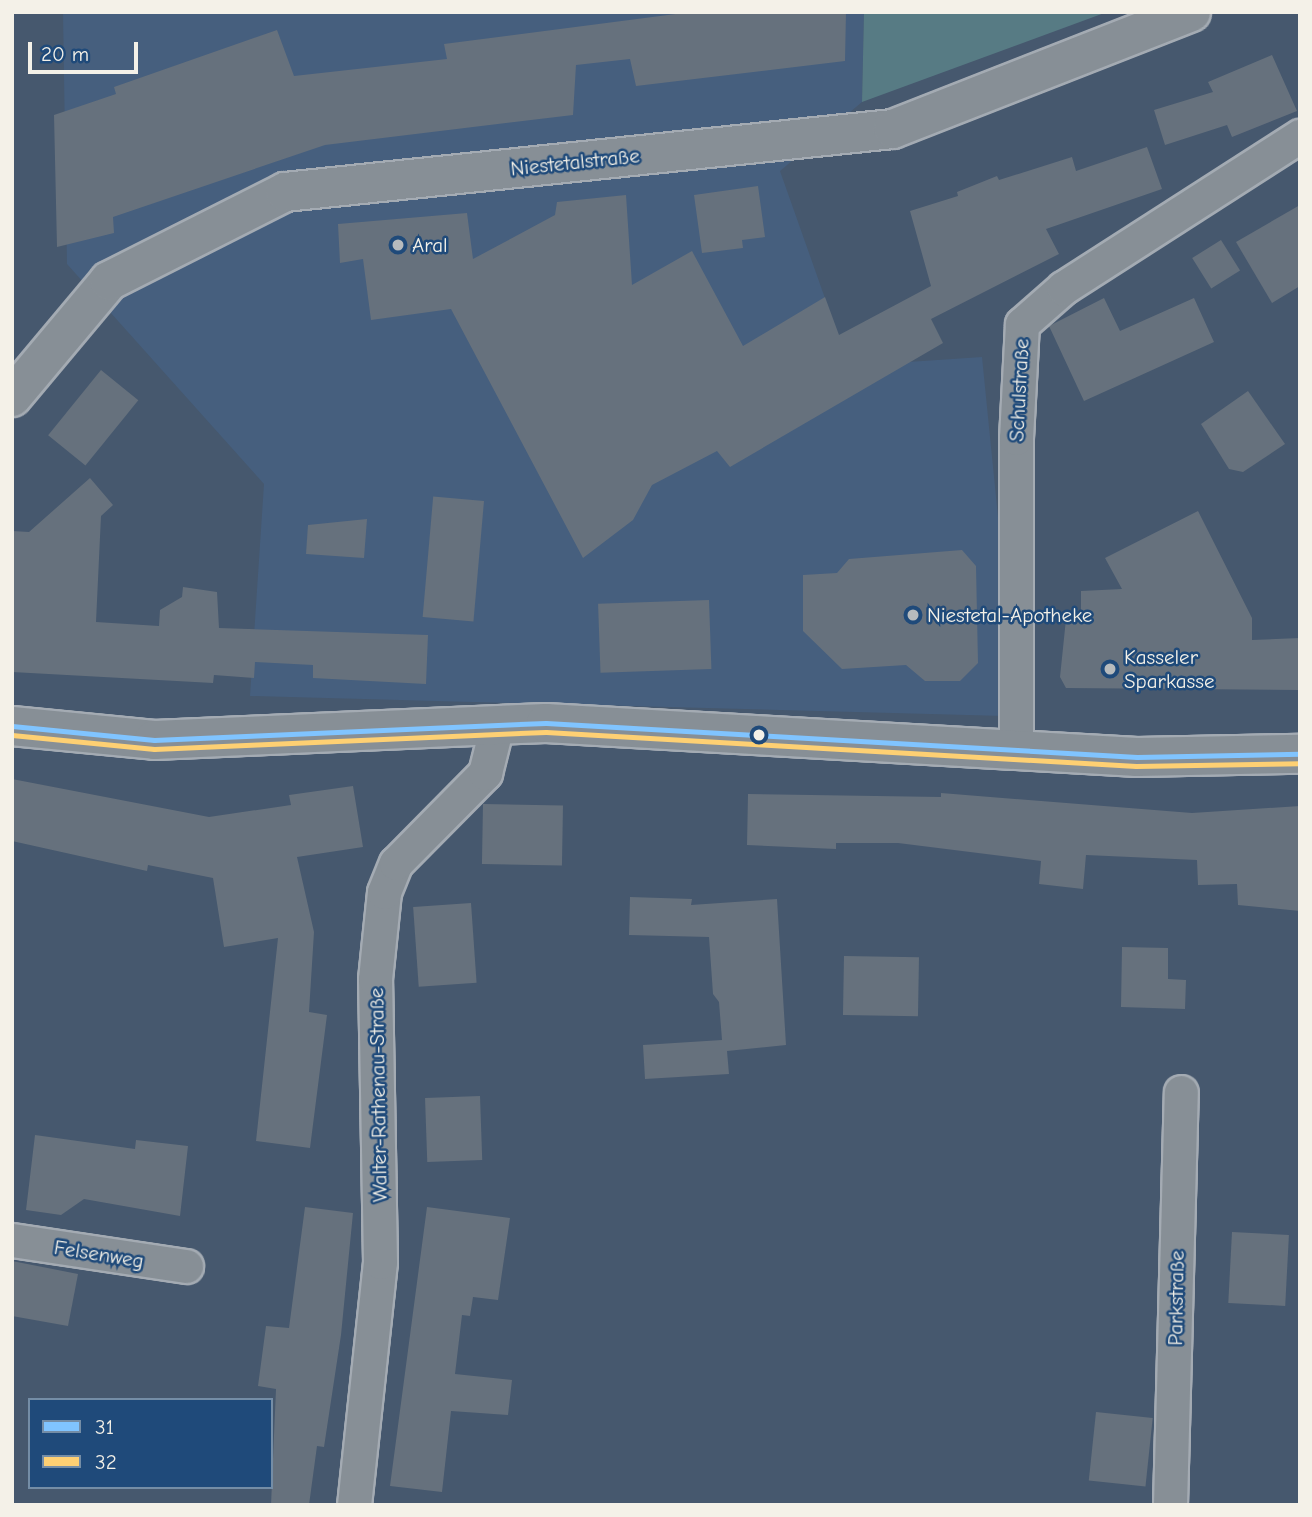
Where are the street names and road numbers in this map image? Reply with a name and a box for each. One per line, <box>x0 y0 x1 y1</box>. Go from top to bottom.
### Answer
street label: Niestetalstraße <box>509 143 641 181</box>
street label: Schulstraße <box>1004 338 1034 442</box>
street label: Walter-Rathenau-Straße <box>364 988 392 1202</box>
street label: Felsenweg <box>52 1234 146 1274</box>
street label: Parkstraße <box>1163 1250 1189 1346</box>

